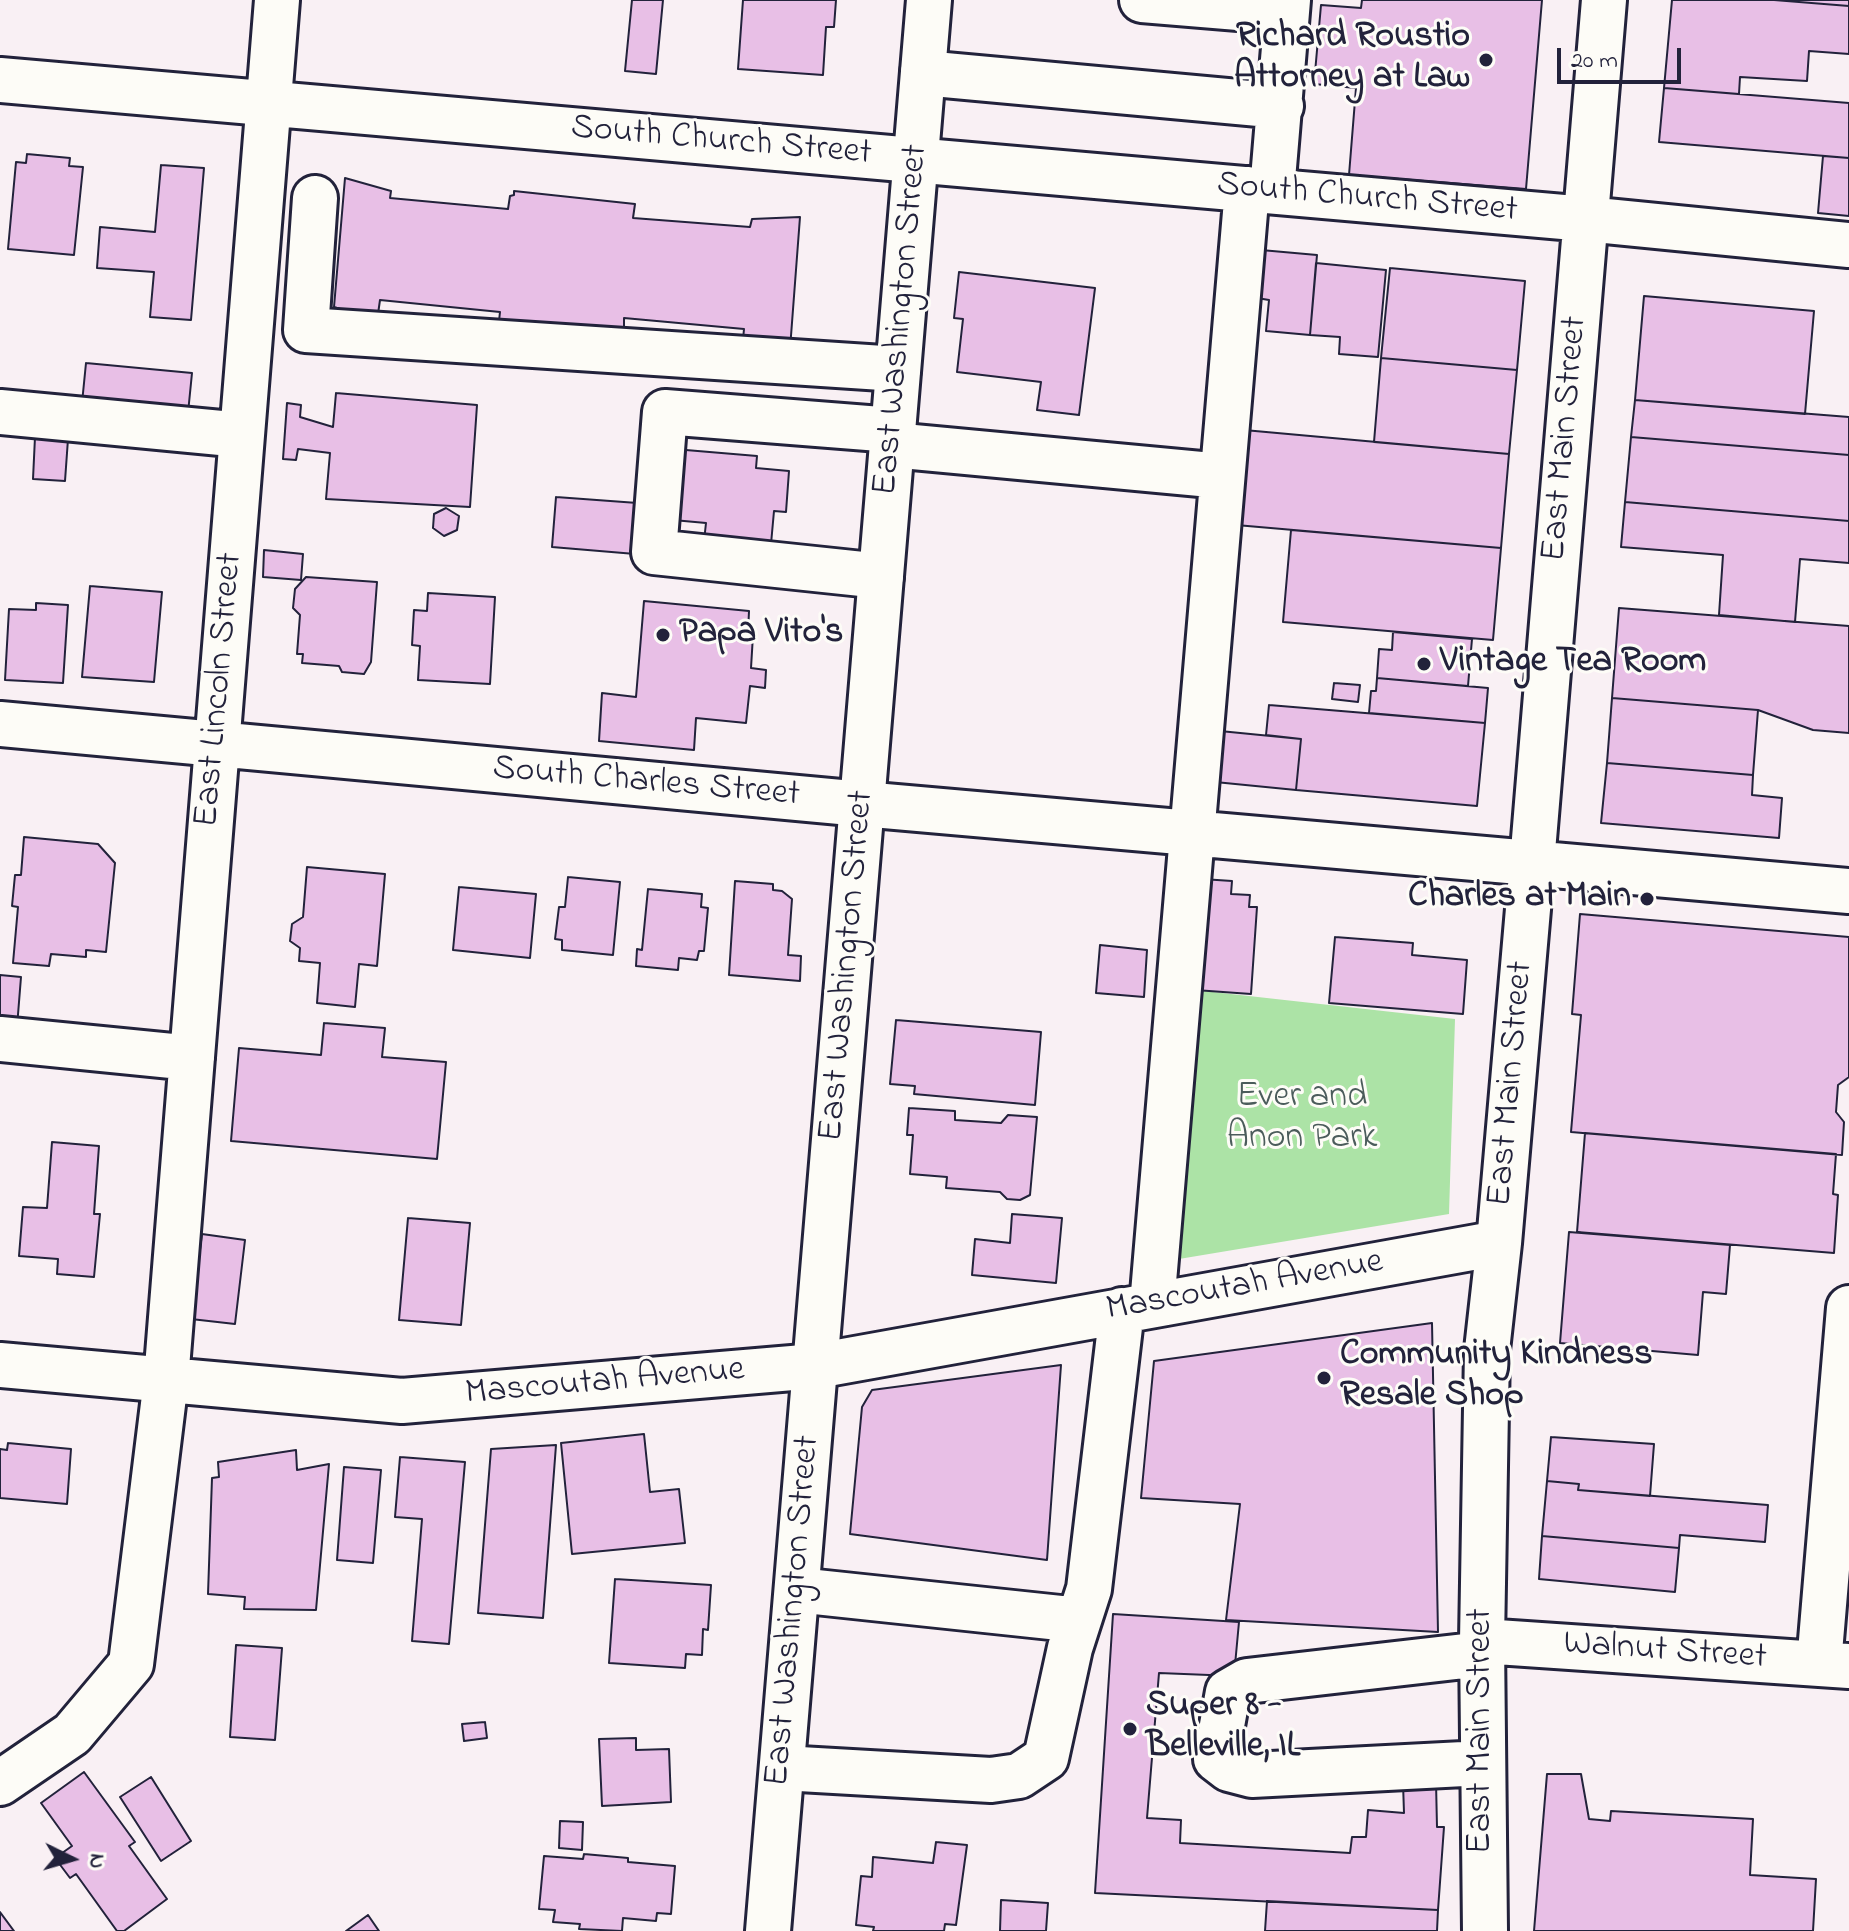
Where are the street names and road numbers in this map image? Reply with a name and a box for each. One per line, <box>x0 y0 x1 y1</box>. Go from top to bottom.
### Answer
street label: South Church Street <box>569 108 873 178</box>
street label: East Washington Street <box>866 143 940 497</box>
street label: South Church Street <box>1215 165 1519 235</box>
street label: East Main Street <box>1535 315 1599 563</box>
street label: East Lincoln Street <box>187 551 255 829</box>
street label: South Charles Street <box>491 749 801 819</box>
street label: East Washington Street <box>812 789 886 1143</box>
street label: East Main Street <box>1481 960 1545 1208</box>
street label: Mascoutah Avenue <box>1103 1242 1387 1334</box>
street label: Mascoutah Avenue <box>464 1350 746 1418</box>
street label: East Washington Street <box>758 1434 832 1788</box>
street label: East Main Street <box>1461 1608 1505 1854</box>
street label: Walnut Street <box>1562 1624 1768 1682</box>

